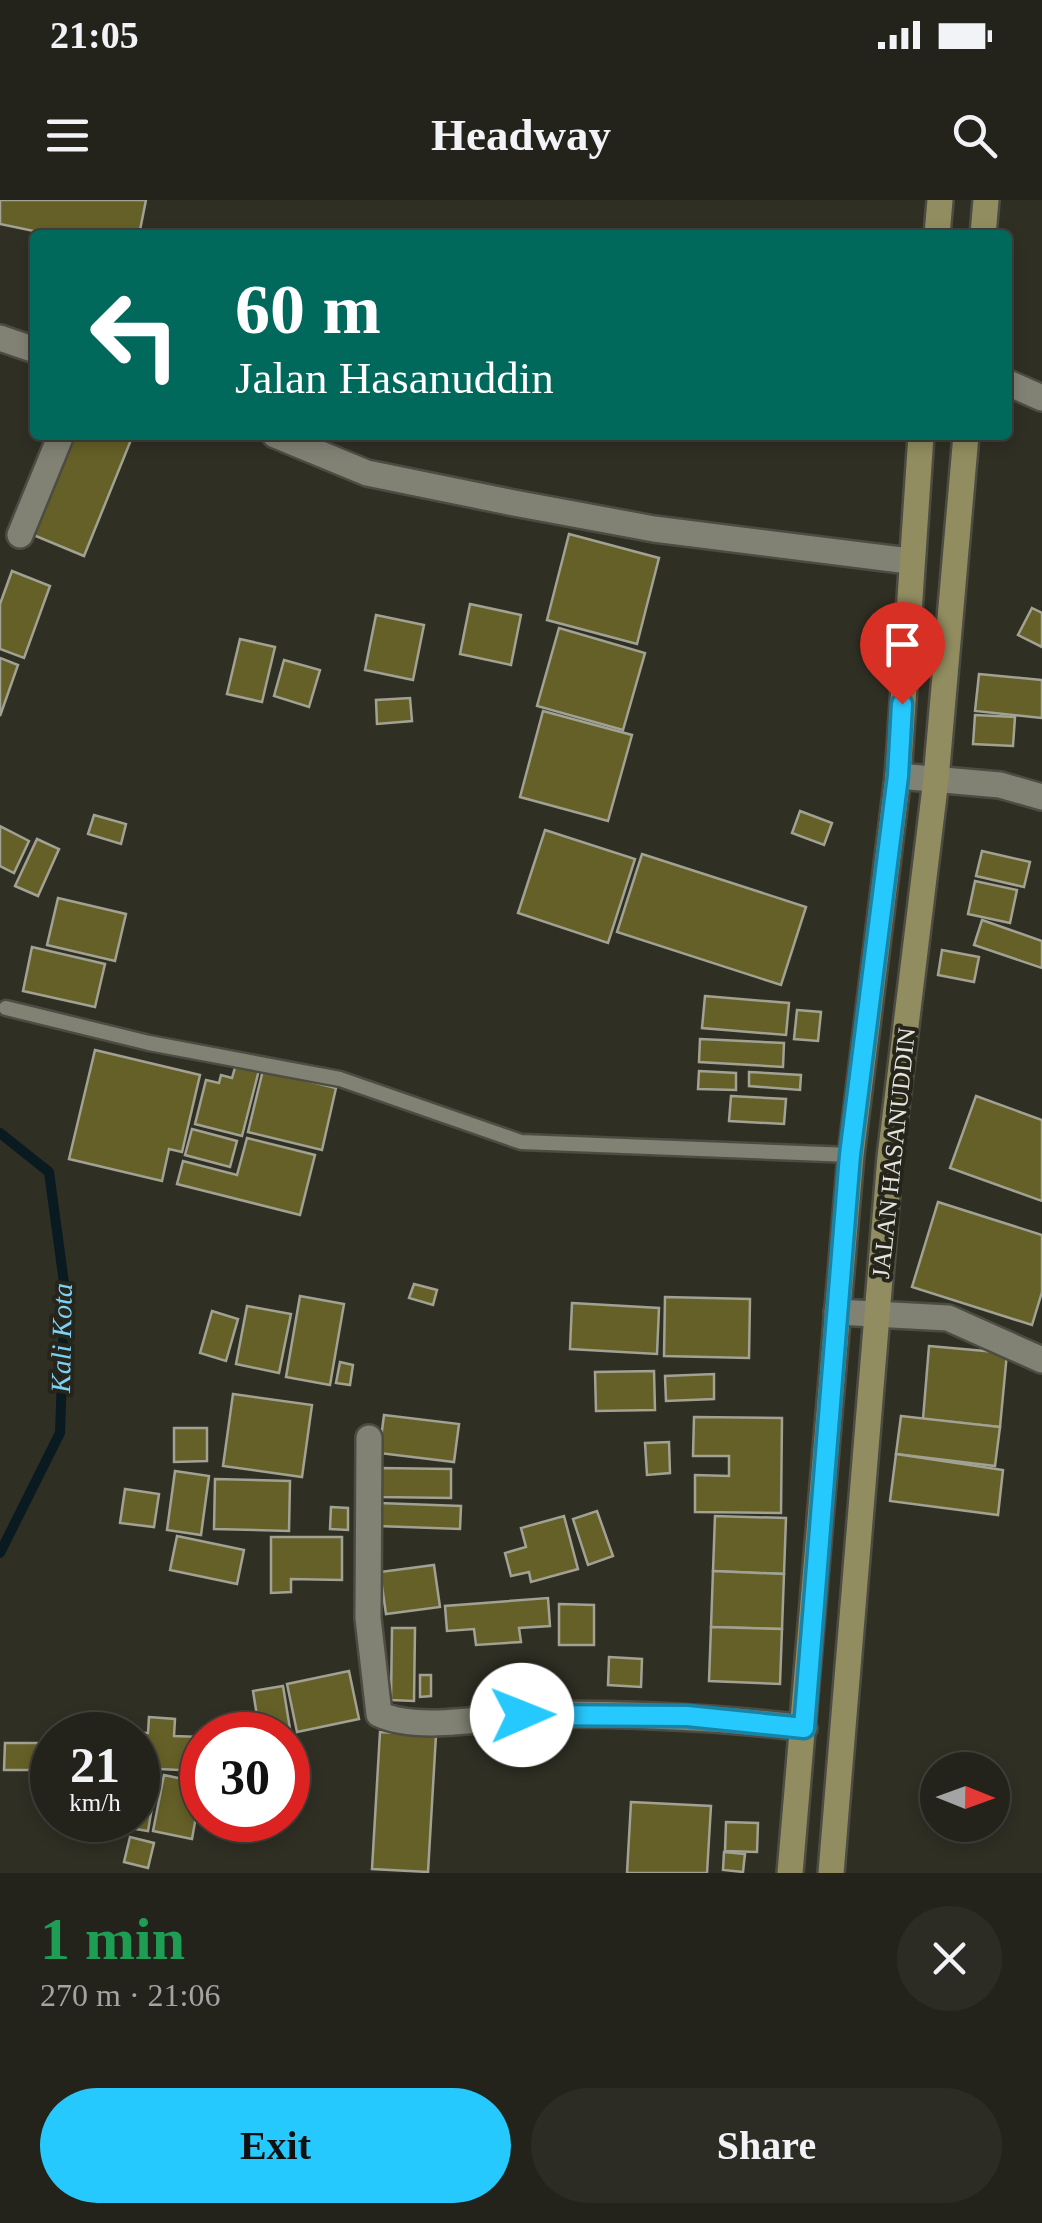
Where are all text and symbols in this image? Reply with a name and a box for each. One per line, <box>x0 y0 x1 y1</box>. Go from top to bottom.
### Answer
text: 21:05 <box>50 14 139 56</box>
icon: menu <box>40 108 95 163</box>
icon: search <box>947 108 1002 163</box>
text: Headway <box>431 110 611 160</box>
icon: left <box>70 270 200 400</box>
text: 60 m <box>235 271 381 348</box>
text: Jalan Hasanuddin <box>235 353 554 403</box>
pin <box>860 602 945 705</box>
icon: arrive <box>875 617 930 672</box>
street label: JALAN HASANUDDIN <box>867 1026 920 1280</box>
water label: Kali Kota <box>45 1283 78 1394</box>
position arrow <box>470 1663 574 1767</box>
speed limit sign: 30 <box>180 1712 310 1842</box>
text: 21 <box>70 1737 120 1793</box>
north arrow <box>920 1752 1010 1842</box>
map controls <box>920 1752 1010 1842</box>
text: km/h <box>69 1789 121 1816</box>
text: 1 min <box>40 1906 185 1972</box>
button: close <box>897 1906 1002 2011</box>
text: 270 m · 21:06 <box>40 1977 220 2013</box>
button: Exit <box>40 2088 511 2203</box>
button: Share <box>531 2088 1002 2203</box>

